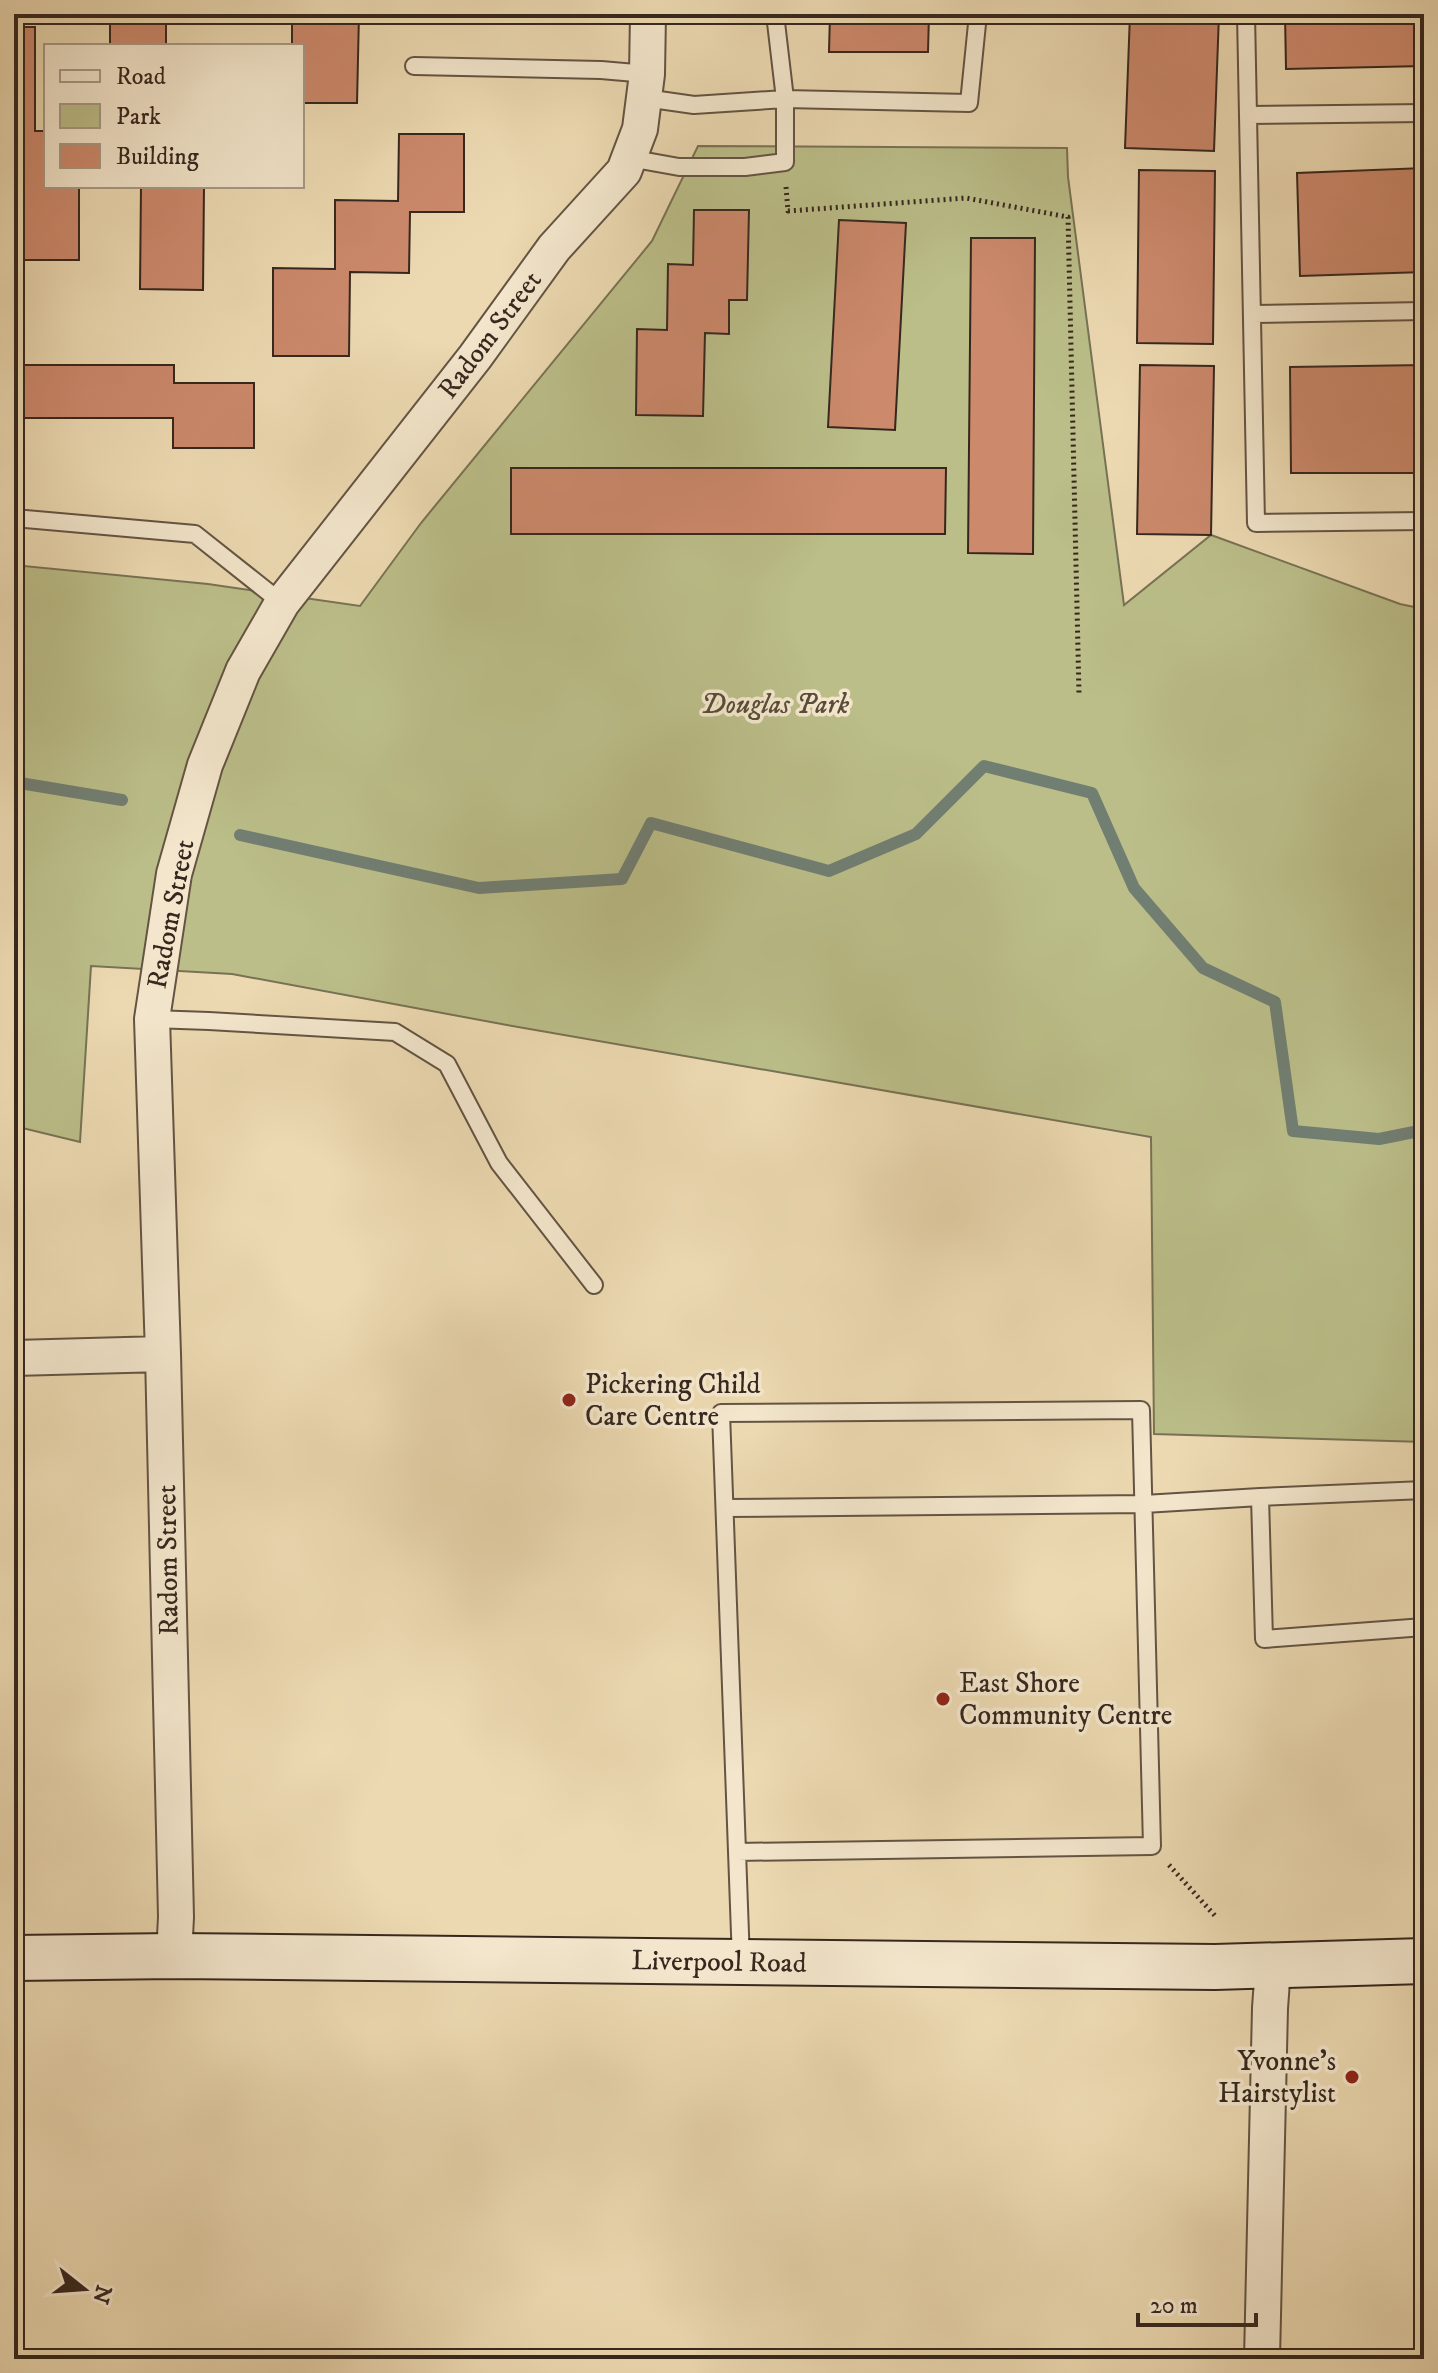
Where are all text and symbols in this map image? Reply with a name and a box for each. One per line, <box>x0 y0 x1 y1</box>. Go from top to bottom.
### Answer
legend <box>44 44 304 188</box>
text: Road <box>116 62 166 92</box>
text: Park <box>116 102 161 132</box>
text: Building <box>116 142 199 172</box>
street label: Radom Street <box>430 264 550 406</box>
park label: Douglas Park <box>701 687 849 722</box>
street label: Radom Street <box>139 836 203 992</box>
place label: Pickering Child Care Centre <box>585 1367 761 1434</box>
marker: Pickering Child Care Centre <box>560 1391 578 1409</box>
street label: Radom Street <box>149 1484 187 1636</box>
place label: East Shore Community Centre <box>959 1666 1172 1733</box>
marker: East Shore Community Centre <box>934 1690 952 1708</box>
street label: Liverpool Road <box>631 1943 807 1981</box>
place label: Yvonne's Hairstylist <box>1218 2044 1336 2111</box>
marker: Yvonne's Hairstylist <box>1343 2068 1361 2086</box>
north arrow <box>44 2249 124 2329</box>
scale bar <box>1138 2277 1256 2327</box>
text: N <box>86 2282 117 2307</box>
text: 20 m <box>1150 2291 1198 2321</box>

